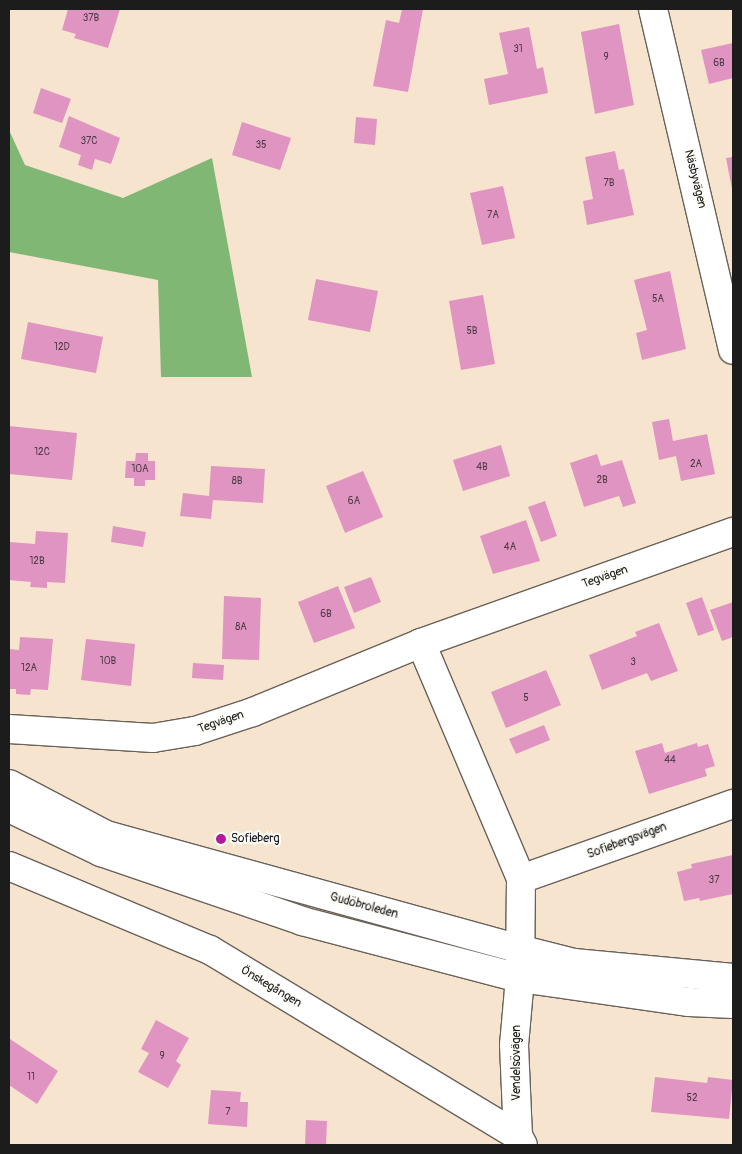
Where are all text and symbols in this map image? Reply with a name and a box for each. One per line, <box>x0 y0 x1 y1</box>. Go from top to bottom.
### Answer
house number: 37B <box>83 13 99 25</box>
house number: 31 <box>513 44 523 56</box>
house number: 9 <box>603 52 609 64</box>
house number: 6B <box>713 58 725 70</box>
house number: 37C <box>80 136 98 148</box>
house number: 35 <box>256 140 266 152</box>
street label: Näsbyvägen <box>681 148 709 210</box>
house number: 7B <box>604 178 614 190</box>
house number: 7A <box>487 210 499 222</box>
house number: 5A <box>652 294 664 306</box>
house number: 5B <box>466 326 478 338</box>
house number: 12D <box>54 342 70 354</box>
house number: 12C <box>34 447 50 459</box>
house number: 2A <box>690 459 702 471</box>
house number: 4B <box>476 462 488 474</box>
house number: 10A <box>131 464 149 476</box>
house number: 2B <box>596 475 608 487</box>
house number: 8B <box>232 476 242 488</box>
house number: 6A <box>348 496 360 508</box>
house number: 4A <box>504 542 516 554</box>
house number: 12B <box>29 556 45 568</box>
street label: Tegvägen <box>580 562 630 592</box>
house number: 6B <box>320 609 332 621</box>
house number: 8A <box>235 622 247 634</box>
house number: 10B <box>100 656 116 668</box>
house number: 3 <box>630 657 636 669</box>
house number: 12A <box>21 663 37 675</box>
house number: 5 <box>523 693 529 705</box>
street label: Tegvägen <box>196 707 246 737</box>
house number: 44 <box>664 755 676 767</box>
street label: Sofiebergsvägen <box>585 820 669 862</box>
place label: Sofieberg <box>231 832 279 846</box>
marker: Sofieberg <box>215 833 227 845</box>
house number: 37 <box>709 875 719 887</box>
street label: Gudöbroleden <box>328 890 400 922</box>
street label: Önskegången <box>238 963 304 1011</box>
street label: Vendelsövägen <box>510 1025 524 1101</box>
house number: 9 <box>159 1051 165 1063</box>
house number: 11 <box>27 1072 35 1084</box>
house number: 52 <box>686 1093 698 1105</box>
house number: 7 <box>225 1107 231 1119</box>

